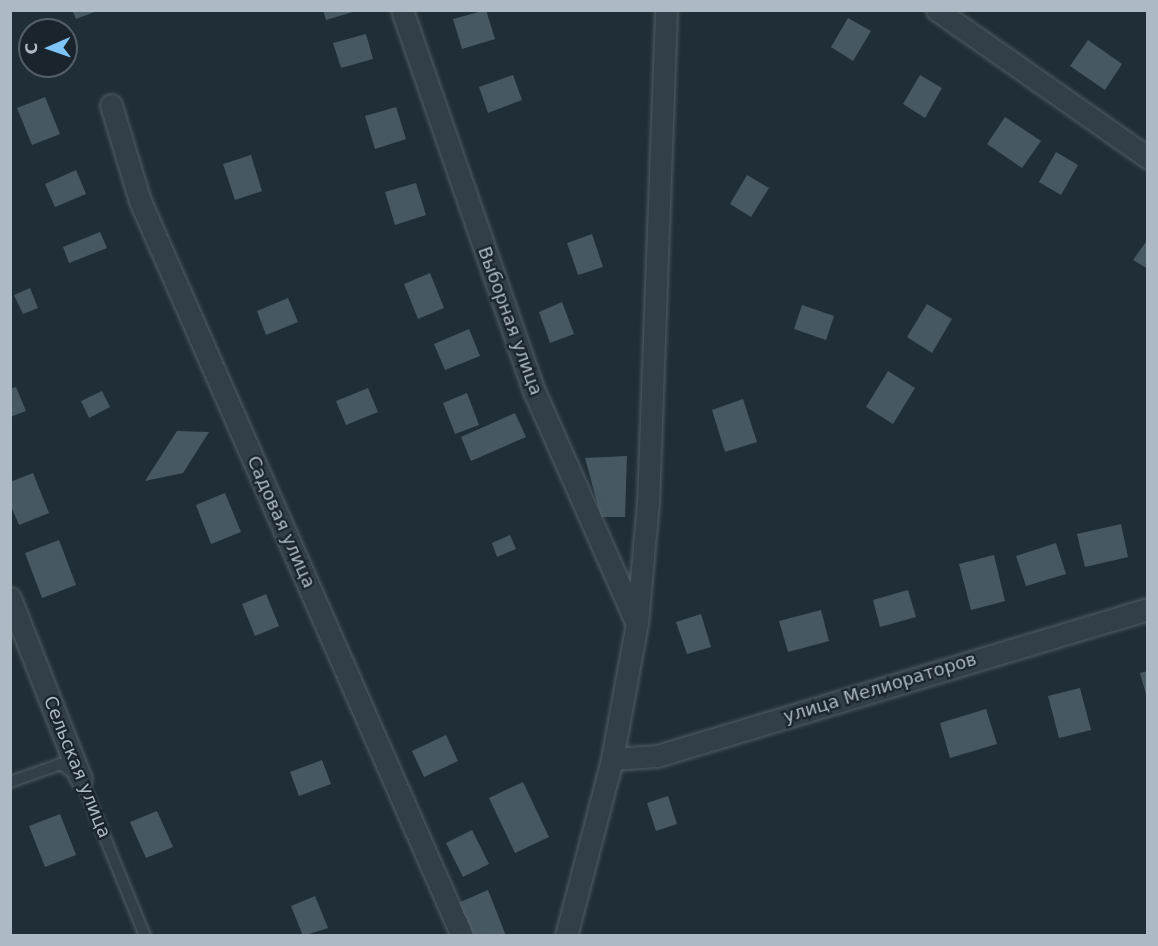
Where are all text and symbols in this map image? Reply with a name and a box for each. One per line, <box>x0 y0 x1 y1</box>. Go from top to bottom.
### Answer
north arrow <box>18 18 78 78</box>
text: С <box>22 42 41 55</box>
street label: Выборная улица <box>473 244 547 398</box>
street label: Садовая улица <box>242 453 320 591</box>
street label: улица Мелиораторов <box>781 648 979 728</box>
street label: Сельская улица <box>39 693 115 841</box>

